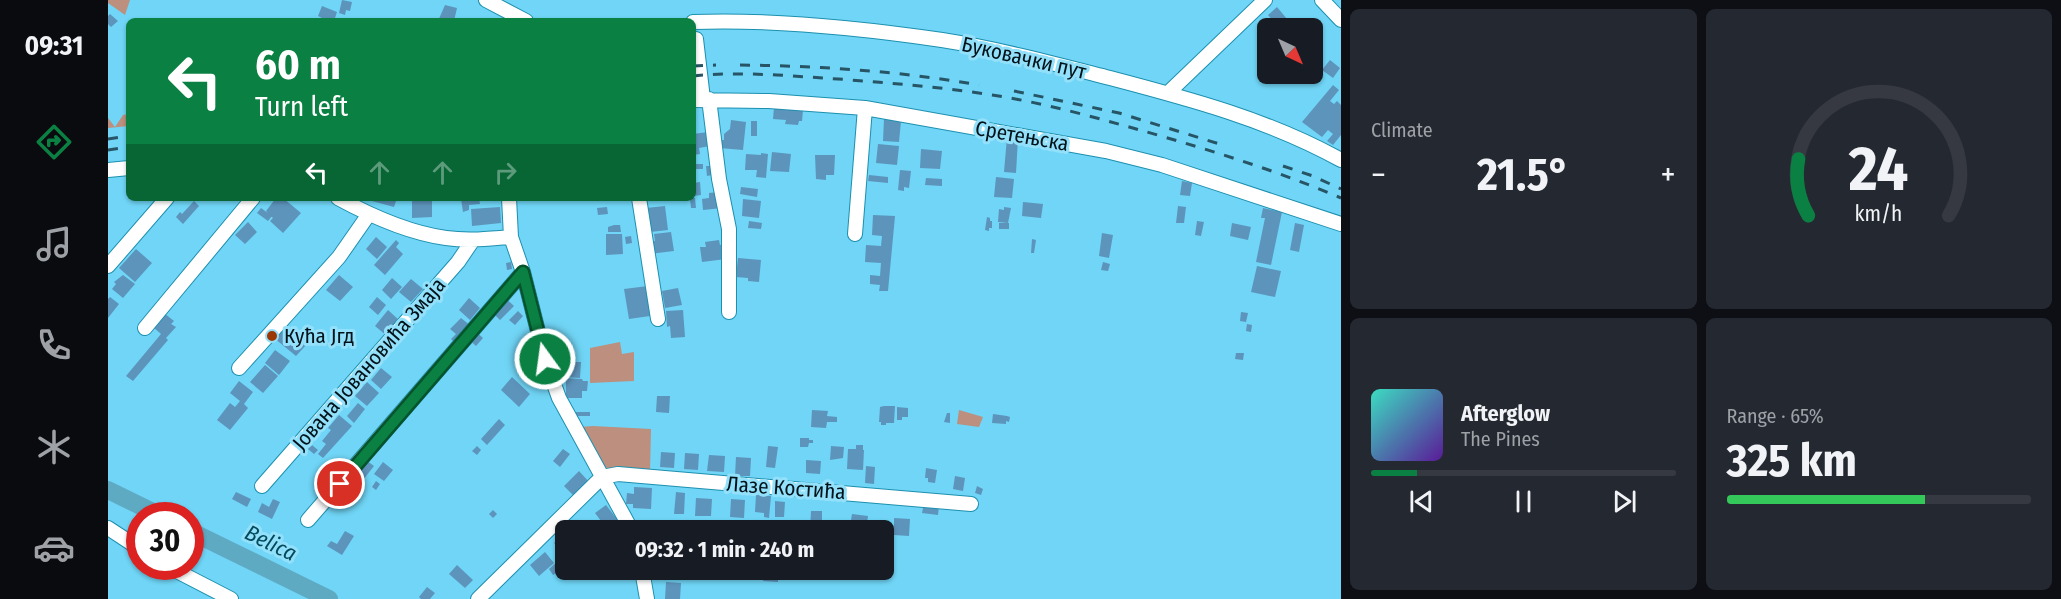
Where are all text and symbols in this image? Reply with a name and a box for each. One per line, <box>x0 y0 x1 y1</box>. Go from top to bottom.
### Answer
north arrow <box>1257 18 1323 84</box>
map controls <box>1257 18 1323 84</box>
text: 09:31 <box>25 30 83 62</box>
street label: Буковачки пут <box>959 31 1089 85</box>
text: 60 m <box>255 40 341 90</box>
icon: left <box>156 42 234 120</box>
text: Turn left <box>255 91 348 123</box>
street label: Сретењска <box>973 115 1071 157</box>
text: Climate <box>1371 118 1433 142</box>
icon: directions <box>33 121 75 163</box>
text: 24 <box>1848 132 1909 207</box>
text: 21.5° <box>1477 148 1569 202</box>
text: − <box>1371 155 1386 195</box>
text: + <box>1660 155 1676 195</box>
icon: left <box>300 156 333 189</box>
icon: ahead <box>363 156 396 189</box>
icon: ahead <box>426 156 459 189</box>
icon: right <box>489 156 522 189</box>
text: km/h <box>1855 201 1903 227</box>
icon: music <box>33 223 75 265</box>
street label: Јована Јовановића Змаја <box>287 272 451 456</box>
place label: Кућа Јгд <box>284 323 354 349</box>
icon: phone <box>33 324 75 366</box>
position arrow <box>513 327 577 391</box>
marker: Кућа Јгд <box>265 329 279 343</box>
text: Afterglow <box>1461 400 1550 427</box>
text: Range · 65% <box>1727 404 1824 428</box>
icon: climate <box>33 426 75 468</box>
text: The Pines <box>1461 427 1540 451</box>
text: 325 km <box>1727 434 1857 488</box>
pin <box>314 458 365 509</box>
icon: arrive <box>323 467 356 500</box>
street label: Лазе Костића <box>726 471 846 505</box>
icon: previous <box>1405 485 1438 518</box>
icon: pause <box>1507 485 1540 518</box>
icon: next <box>1608 485 1641 518</box>
speed limit sign: 30 <box>126 502 204 580</box>
water label: Belica <box>241 519 301 567</box>
icon: car <box>33 527 75 569</box>
text: 09:32 · 1 min · 240 m <box>635 536 814 563</box>

